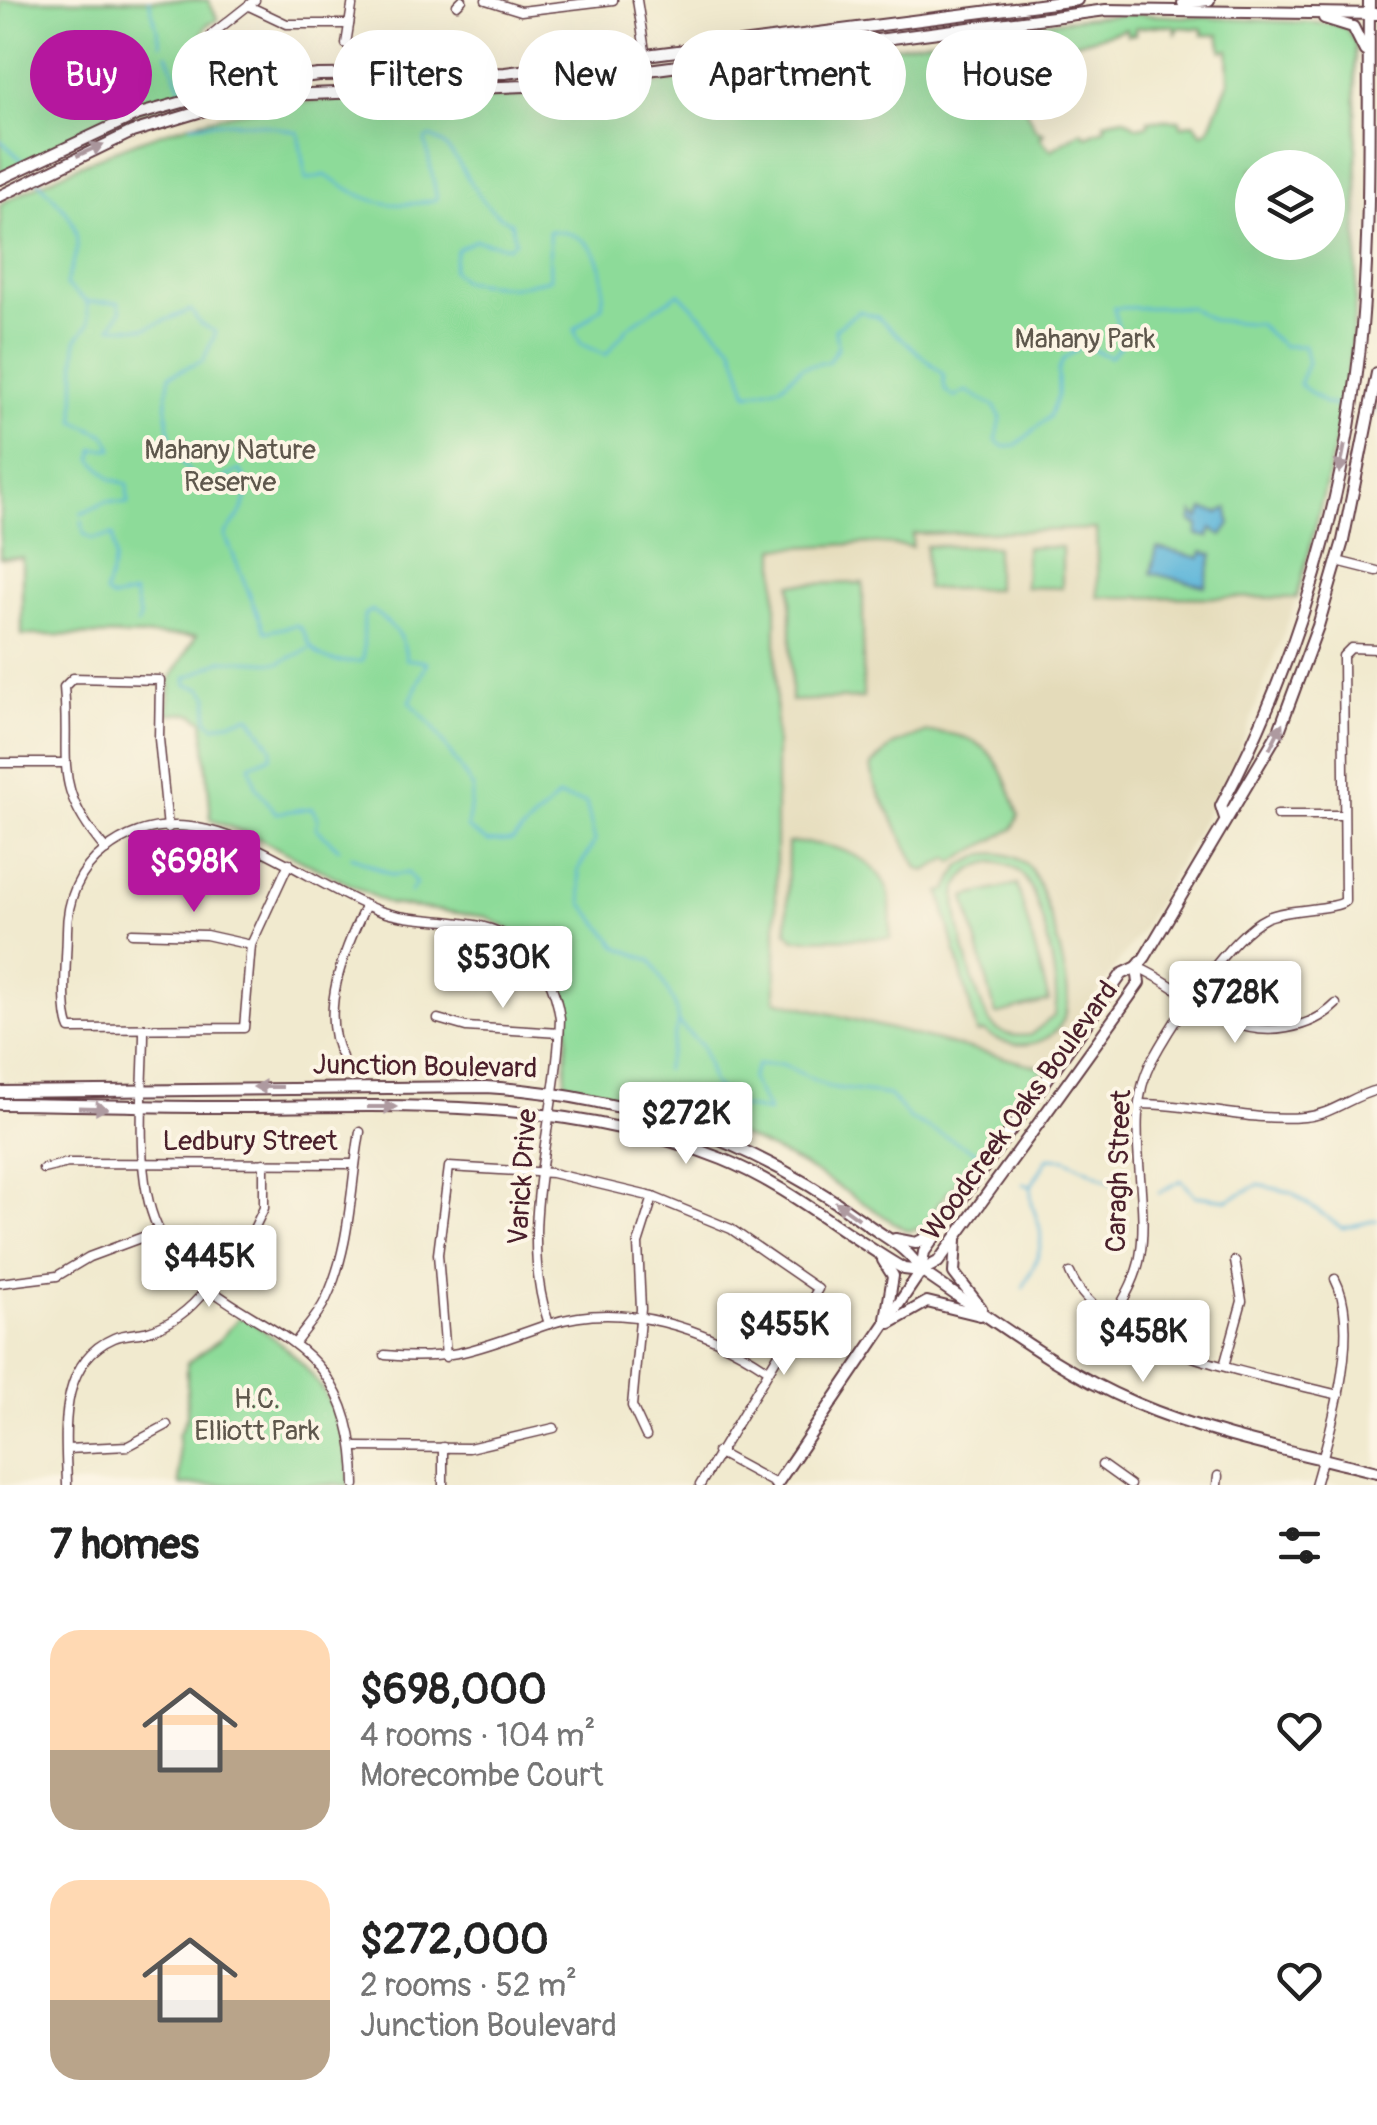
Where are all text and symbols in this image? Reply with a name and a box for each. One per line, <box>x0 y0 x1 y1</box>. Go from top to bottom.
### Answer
chip: Buy <box>30 30 152 120</box>
chip: Rent <box>172 30 313 120</box>
chip: Filters <box>333 30 498 120</box>
chip: New <box>518 30 652 120</box>
chip: Apartment <box>672 30 906 120</box>
chip: House <box>926 30 1087 120</box>
one-way arrow <box>76 141 105 158</box>
map controls <box>1235 150 1345 260</box>
button: layers <box>1235 150 1345 260</box>
park label: Mahany Park <box>1015 322 1156 357</box>
park label: Mahany Nature Reserve <box>144 433 316 500</box>
one-way arrow <box>1334 444 1350 475</box>
one-way arrow <box>1267 721 1284 750</box>
pin: $698K <box>124 830 264 915</box>
text: $698K <box>150 842 238 882</box>
pin: $530K <box>433 926 573 1011</box>
text: $530K <box>456 938 550 978</box>
pin: $728K <box>1165 961 1305 1046</box>
text: $728K <box>1191 973 1279 1013</box>
street label: Woodcreek Oaks Boulevard <box>914 974 1126 1248</box>
street label: Junction Boulevard <box>312 1048 538 1086</box>
one-way arrow <box>251 1079 283 1095</box>
pin: $272K <box>616 1082 756 1167</box>
street label: Caragh Street <box>1099 1088 1139 1253</box>
text: $272K <box>641 1094 731 1134</box>
one-way arrow <box>367 1098 399 1114</box>
one-way arrow <box>78 1100 110 1116</box>
street label: Varick Drive <box>501 1107 545 1246</box>
street label: Ledbury Street <box>162 1124 338 1159</box>
one-way arrow <box>834 1200 860 1220</box>
pin: $445K <box>139 1225 279 1310</box>
text: $445K <box>163 1237 255 1277</box>
pin: $455K <box>714 1293 854 1378</box>
pin: $458K <box>1073 1300 1213 1385</box>
text: $455K <box>739 1305 829 1345</box>
text: $458K <box>1099 1312 1187 1352</box>
park label: H.C. Elliott Park <box>194 1382 320 1449</box>
icon: filters <box>1272 1518 1327 1573</box>
text: 7 homes <box>50 1519 199 1571</box>
text: $698,000 <box>360 1664 547 1716</box>
icon: home <box>130 1670 250 1790</box>
icon: heart <box>1272 1703 1327 1758</box>
text: 4 rooms · 104 m² <box>360 1716 595 1756</box>
text: Morecombe Court <box>360 1756 603 1796</box>
text: $272,000 <box>360 1914 549 1966</box>
icon: home <box>130 1920 250 2040</box>
icon: heart <box>1272 1953 1327 2008</box>
text: 2 rooms · 52 m² <box>360 1966 577 2006</box>
text: Junction Boulevard <box>360 2006 617 2046</box>

